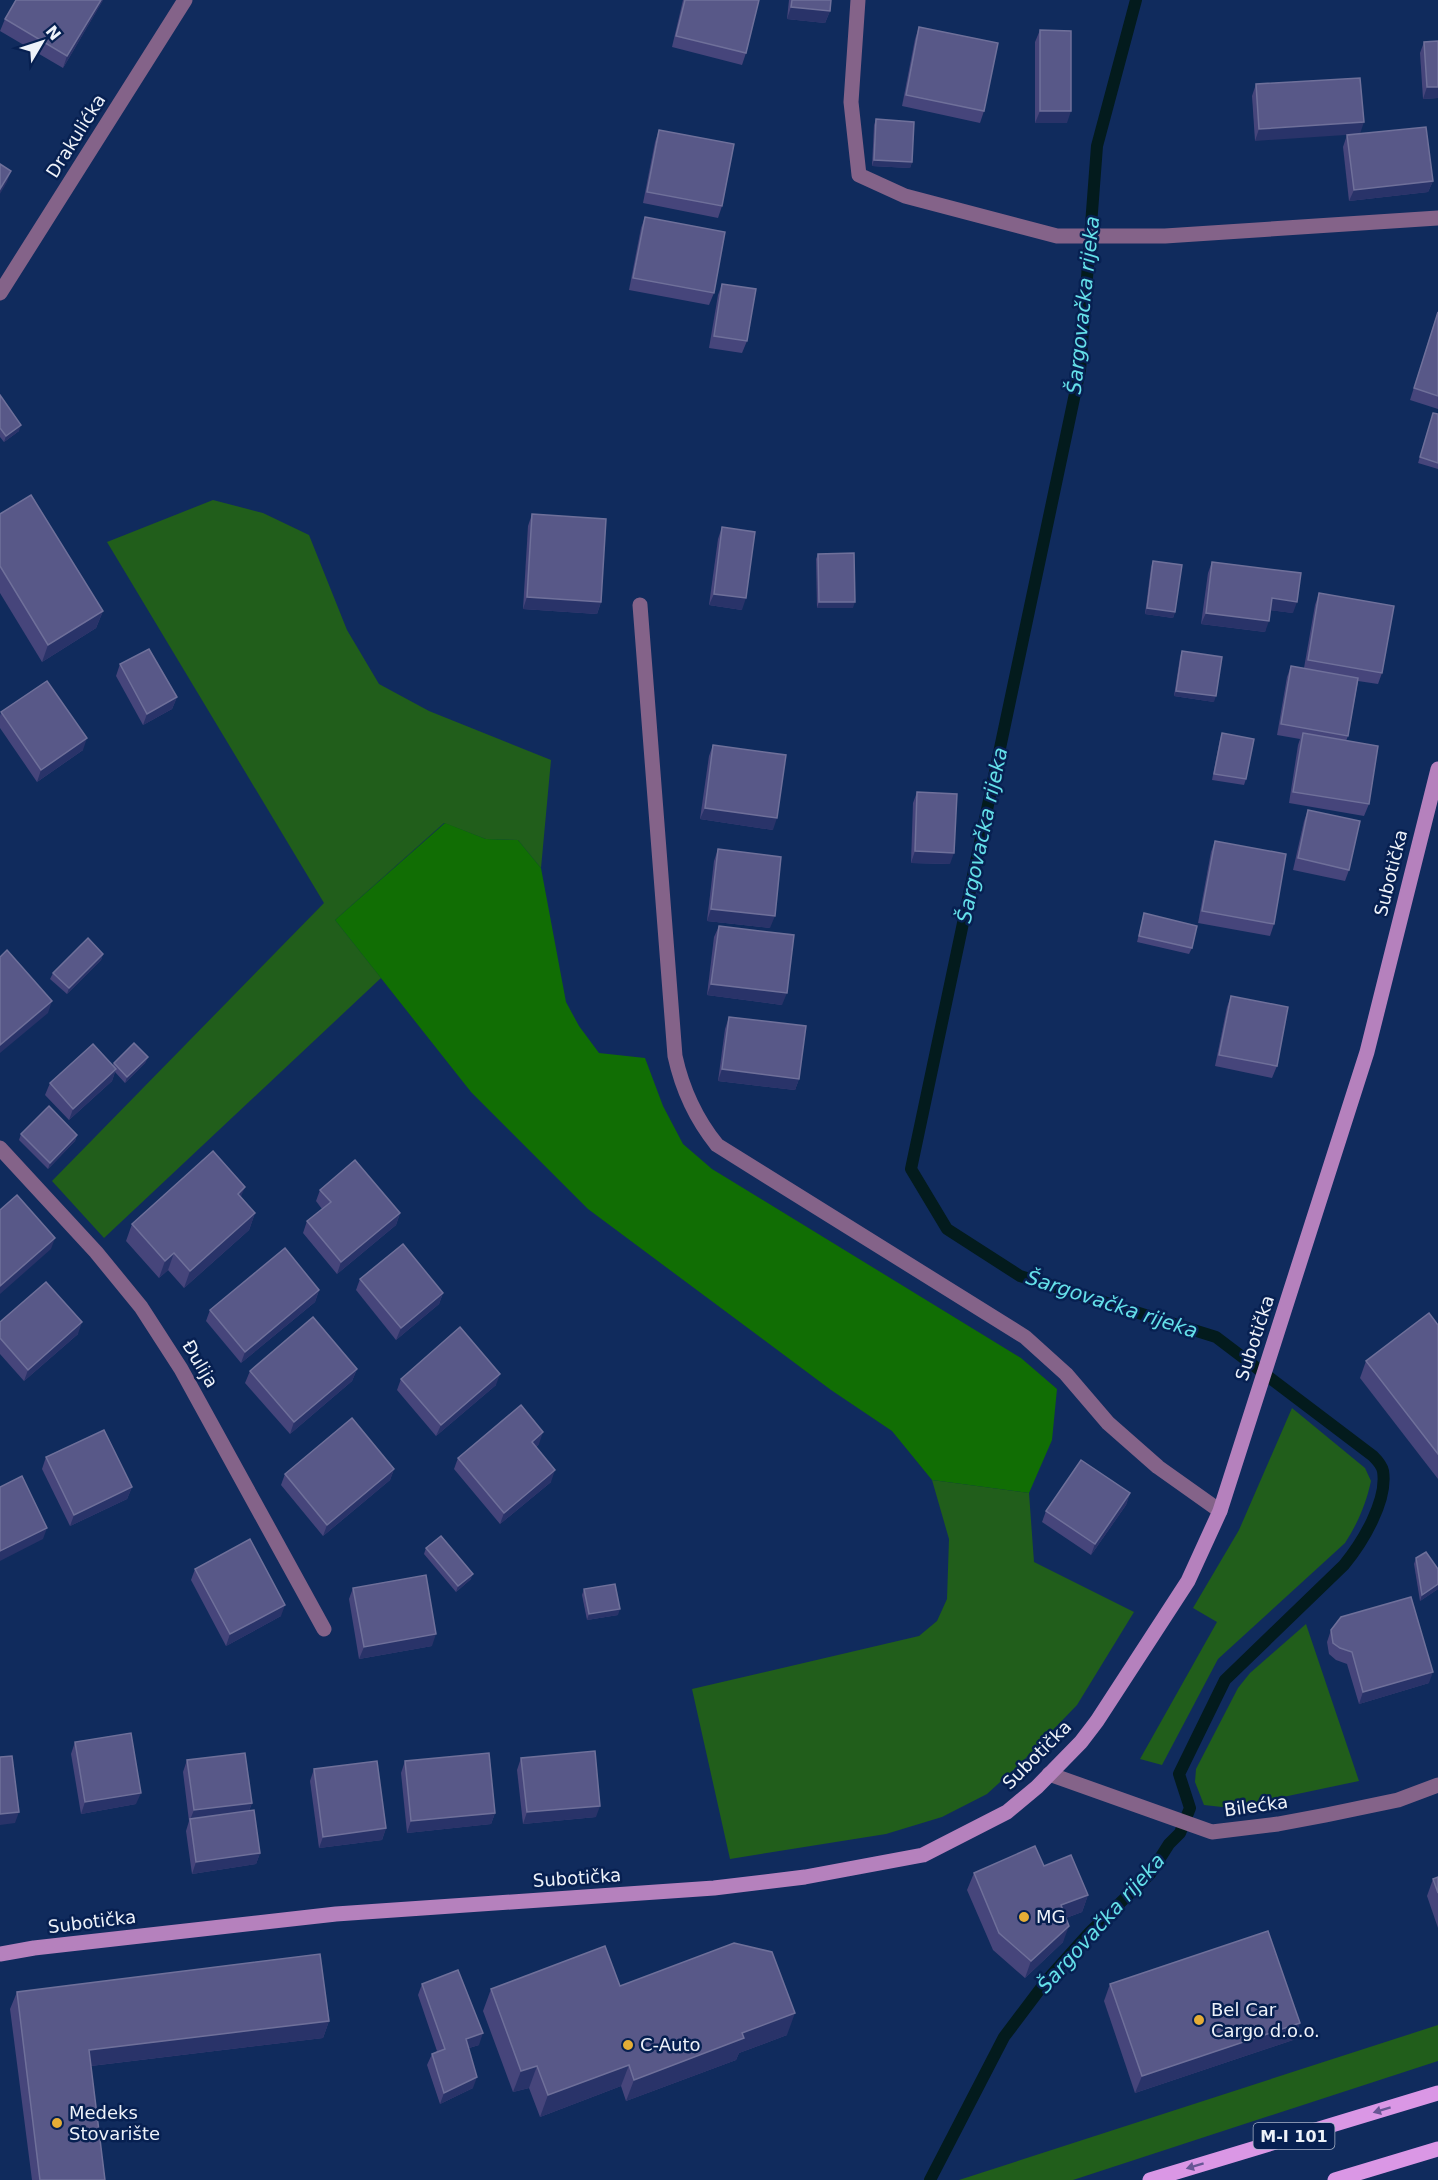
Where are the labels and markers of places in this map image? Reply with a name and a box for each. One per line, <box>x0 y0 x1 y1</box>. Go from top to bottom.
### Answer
place label: MG <box>1036 1906 1065 1927</box>
marker: MG <box>1017 1910 1031 1924</box>
place label: Bel Car Cargo d.o.o. <box>1211 1999 1320 2041</box>
marker: Bel Car Cargo d.o.o. <box>1192 2013 1206 2027</box>
place label: C-Auto <box>640 2034 700 2055</box>
marker: C-Auto <box>621 2038 635 2052</box>
place label: Medeks Stovarište <box>69 2102 160 2144</box>
marker: Medeks Stovarište <box>50 2116 64 2130</box>

